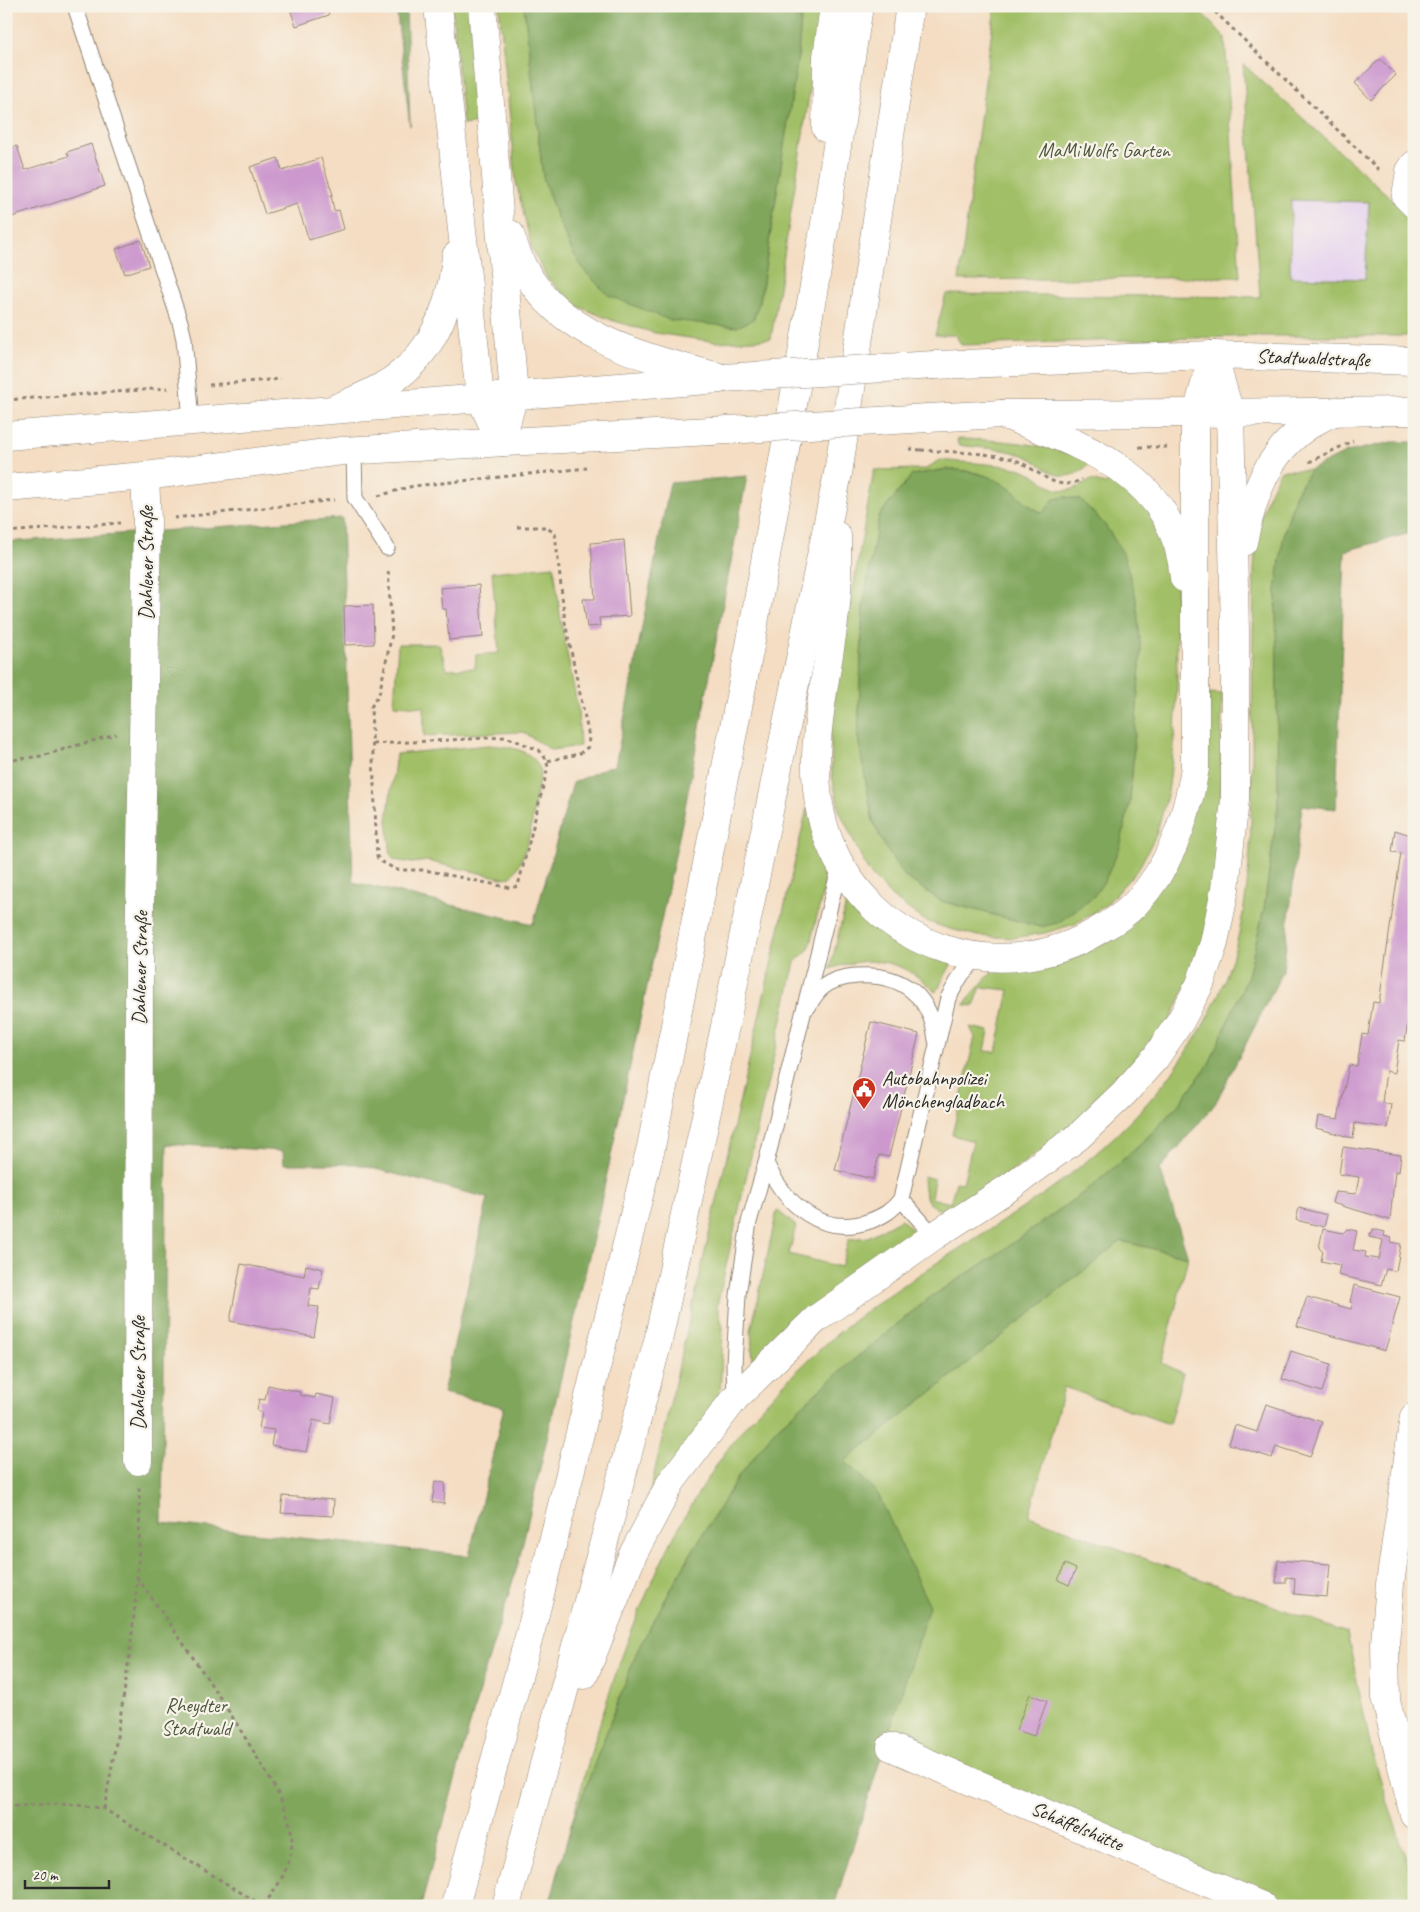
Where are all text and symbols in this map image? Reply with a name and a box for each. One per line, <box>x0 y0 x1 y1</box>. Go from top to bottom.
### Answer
park label: MaMiWolfs Garten <box>1038 138 1171 163</box>
street label: Stadtwaldstraße <box>1256 344 1371 373</box>
street label: Dahlener Straße <box>134 505 159 620</box>
street label: Dahlener Straße <box>127 909 154 1025</box>
place label: Autobahnpolizei Mönchengladbach <box>882 1066 1006 1114</box>
public building icon: Autobahnpolizei Mönchengladbach <box>851 1076 877 1110</box>
street label: Dahlener Straße <box>126 1315 151 1430</box>
park label: Rheydter Stadtwald <box>161 1693 234 1741</box>
street label: Schäffelshütte <box>1027 1795 1128 1857</box>
scale bar <box>25 1857 109 1889</box>
text: 20 m <box>32 1866 59 1885</box>

